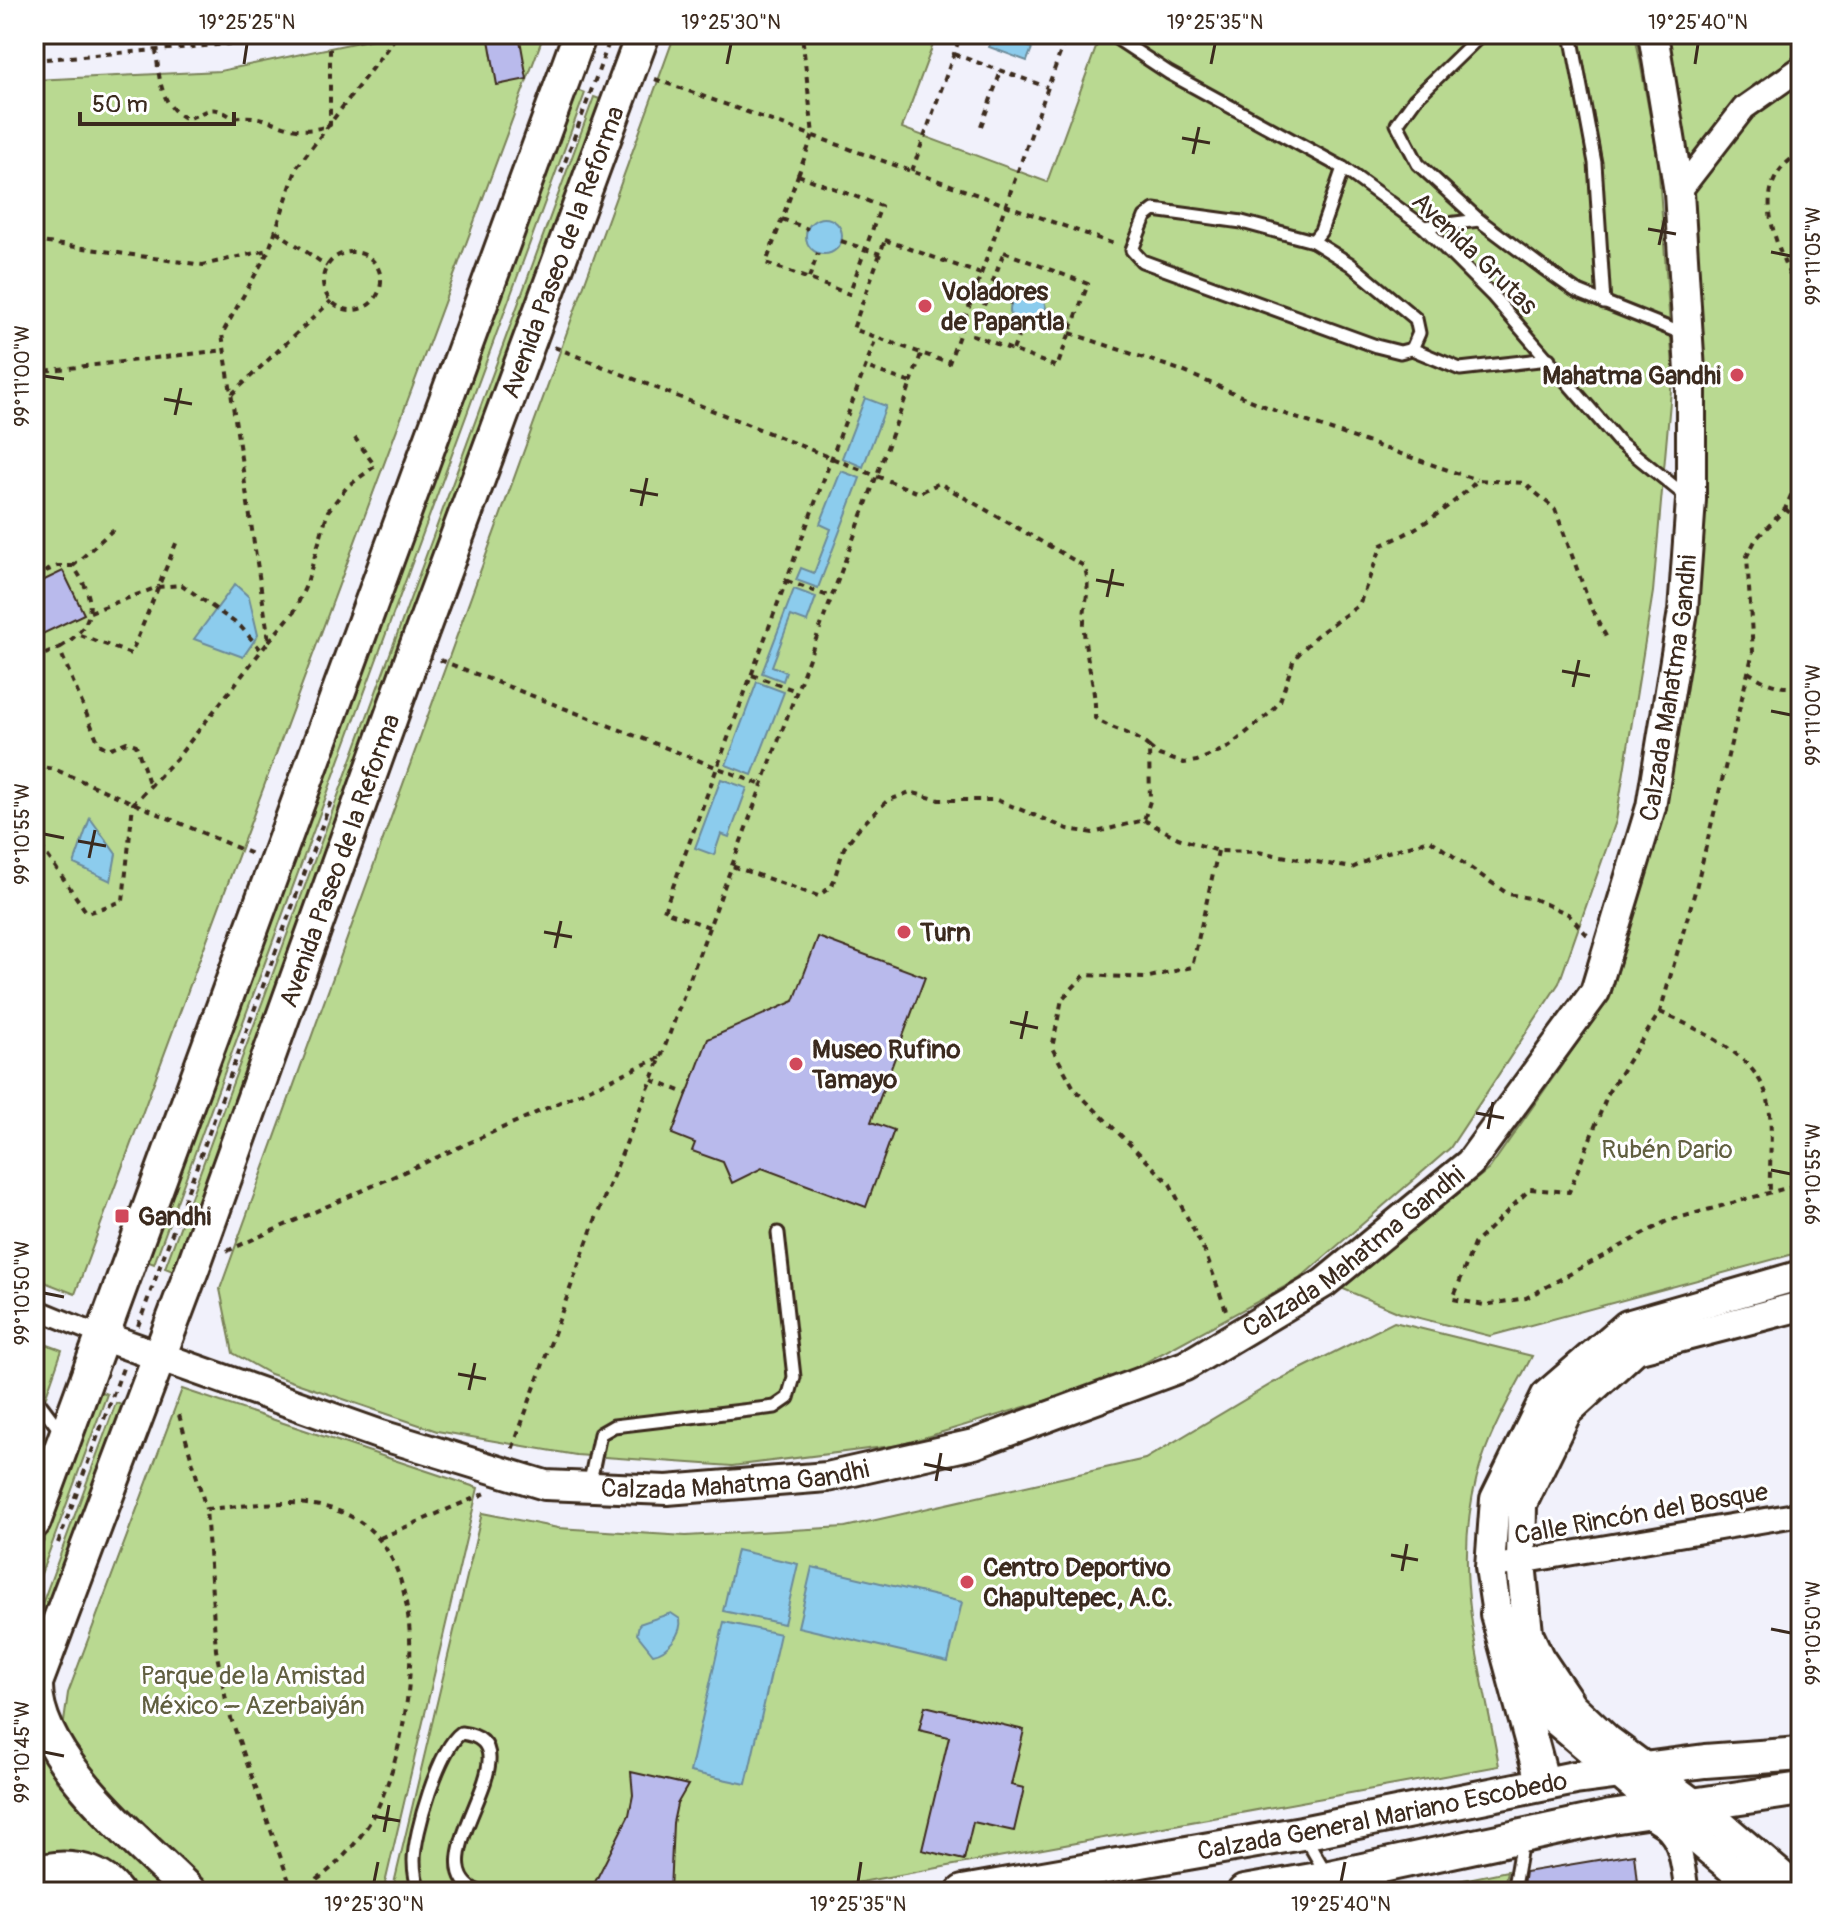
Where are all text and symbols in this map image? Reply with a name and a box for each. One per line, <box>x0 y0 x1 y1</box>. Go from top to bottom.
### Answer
text: 19°25'25"N <box>199 10 295 35</box>
text: 19°25'30"N <box>681 10 781 35</box>
text: 19°25'35"N <box>1167 10 1263 35</box>
text: 19°25'40"N <box>1648 10 1748 35</box>
scale bar <box>80 76 234 126</box>
text: 50 m <box>92 90 148 119</box>
street label: Avenida Paseo de la Reforma <box>494 102 632 403</box>
street label: Avenida Grutas <box>1405 186 1544 322</box>
text: 99°11'05"W <box>1801 207 1826 305</box>
place label: Voladores de Papantla <box>941 276 1065 338</box>
marker: Voladores de Papantla <box>916 297 934 315</box>
text: 99°11'00"W <box>10 325 35 427</box>
place label: Mahatma Gandhi <box>1542 360 1721 392</box>
marker: Mahatma Gandhi <box>1728 366 1746 384</box>
street label: Calzada Mahatma Gandhi <box>1632 554 1704 826</box>
text: 99°11'00"W <box>1801 664 1826 766</box>
street label: Avenida Paseo de la Reforma <box>273 710 408 1012</box>
text: 99°10'55"W <box>10 783 35 885</box>
place label: Turn <box>919 917 971 949</box>
marker: Turn <box>895 923 913 941</box>
place label: Museo Rufino Tamayo <box>811 1034 960 1096</box>
marker: Museo Rufino Tamayo <box>787 1055 805 1073</box>
text: 99°10'55"W <box>1801 1123 1826 1225</box>
park label: Rubén Dario <box>1601 1134 1733 1166</box>
street label: Calzada Mahatma Gandhi <box>1237 1159 1472 1345</box>
place label: Gandhi <box>138 1201 211 1233</box>
marker: Gandhi <box>113 1207 131 1225</box>
text: 99°10'50"W <box>10 1241 35 1345</box>
street label: Calzada Mahatma Gandhi <box>600 1453 872 1507</box>
street label: Calle Rincón del Bosque <box>1512 1476 1771 1552</box>
place label: Centro Deportivo Chapultepec, A.C. <box>983 1552 1173 1614</box>
marker: Centro Deportivo Chapultepec, A.C. <box>958 1573 976 1591</box>
text: 99°10'50"W <box>1801 1581 1826 1685</box>
park label: Parque de la Amistad México – Azerbaiyán <box>141 1660 365 1722</box>
text: 99°10'45"W <box>10 1701 35 1803</box>
street label: Calzada General Mariano Escobedo <box>1195 1765 1570 1868</box>
text: 19°25'30"N <box>324 1892 424 1917</box>
text: 19°25'35"N <box>810 1892 906 1917</box>
text: 19°25'40"N <box>1291 1892 1391 1917</box>

